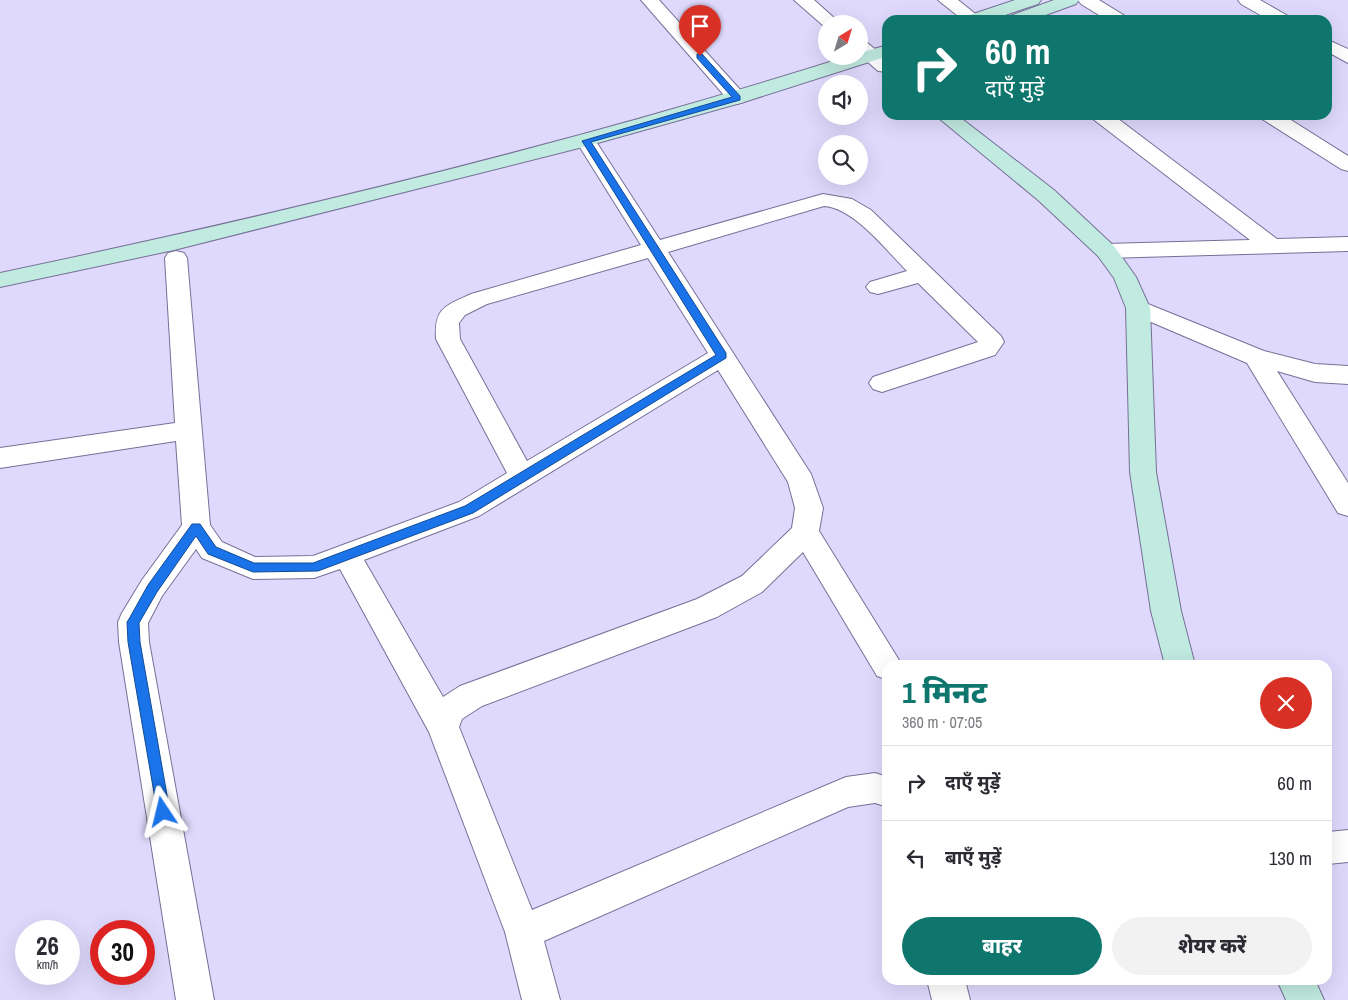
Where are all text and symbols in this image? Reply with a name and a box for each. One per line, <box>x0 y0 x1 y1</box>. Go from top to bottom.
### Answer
pin <box>679 5 721 56</box>
icon: arrive <box>686 12 714 40</box>
north arrow <box>818 15 868 65</box>
map controls <box>818 15 868 185</box>
text: 60 m <box>985 28 1050 75</box>
icon: right <box>902 35 967 100</box>
text: दाएँ मुड़ें <box>985 73 1045 103</box>
button: sound <box>818 75 868 125</box>
button: search <box>818 135 868 185</box>
text: 1 मिनट <box>902 672 987 712</box>
button: close <box>1260 677 1312 729</box>
text: 360 m · 07:05 <box>902 711 982 733</box>
icon: right <box>902 769 930 797</box>
text: दाएँ मुड़ें <box>945 769 1000 795</box>
text: 60 m <box>1277 770 1312 796</box>
position arrow <box>136 785 188 837</box>
icon: left <box>902 844 930 872</box>
text: बाएँ मुड़ें <box>945 844 1001 870</box>
text: 130 m <box>1269 845 1312 871</box>
button: बाहर <box>902 917 1102 975</box>
button: शेयर करें <box>1112 917 1312 975</box>
speed limit sign: 30 <box>90 920 155 985</box>
text: 26 <box>36 929 59 963</box>
text: km/h <box>37 957 58 973</box>

